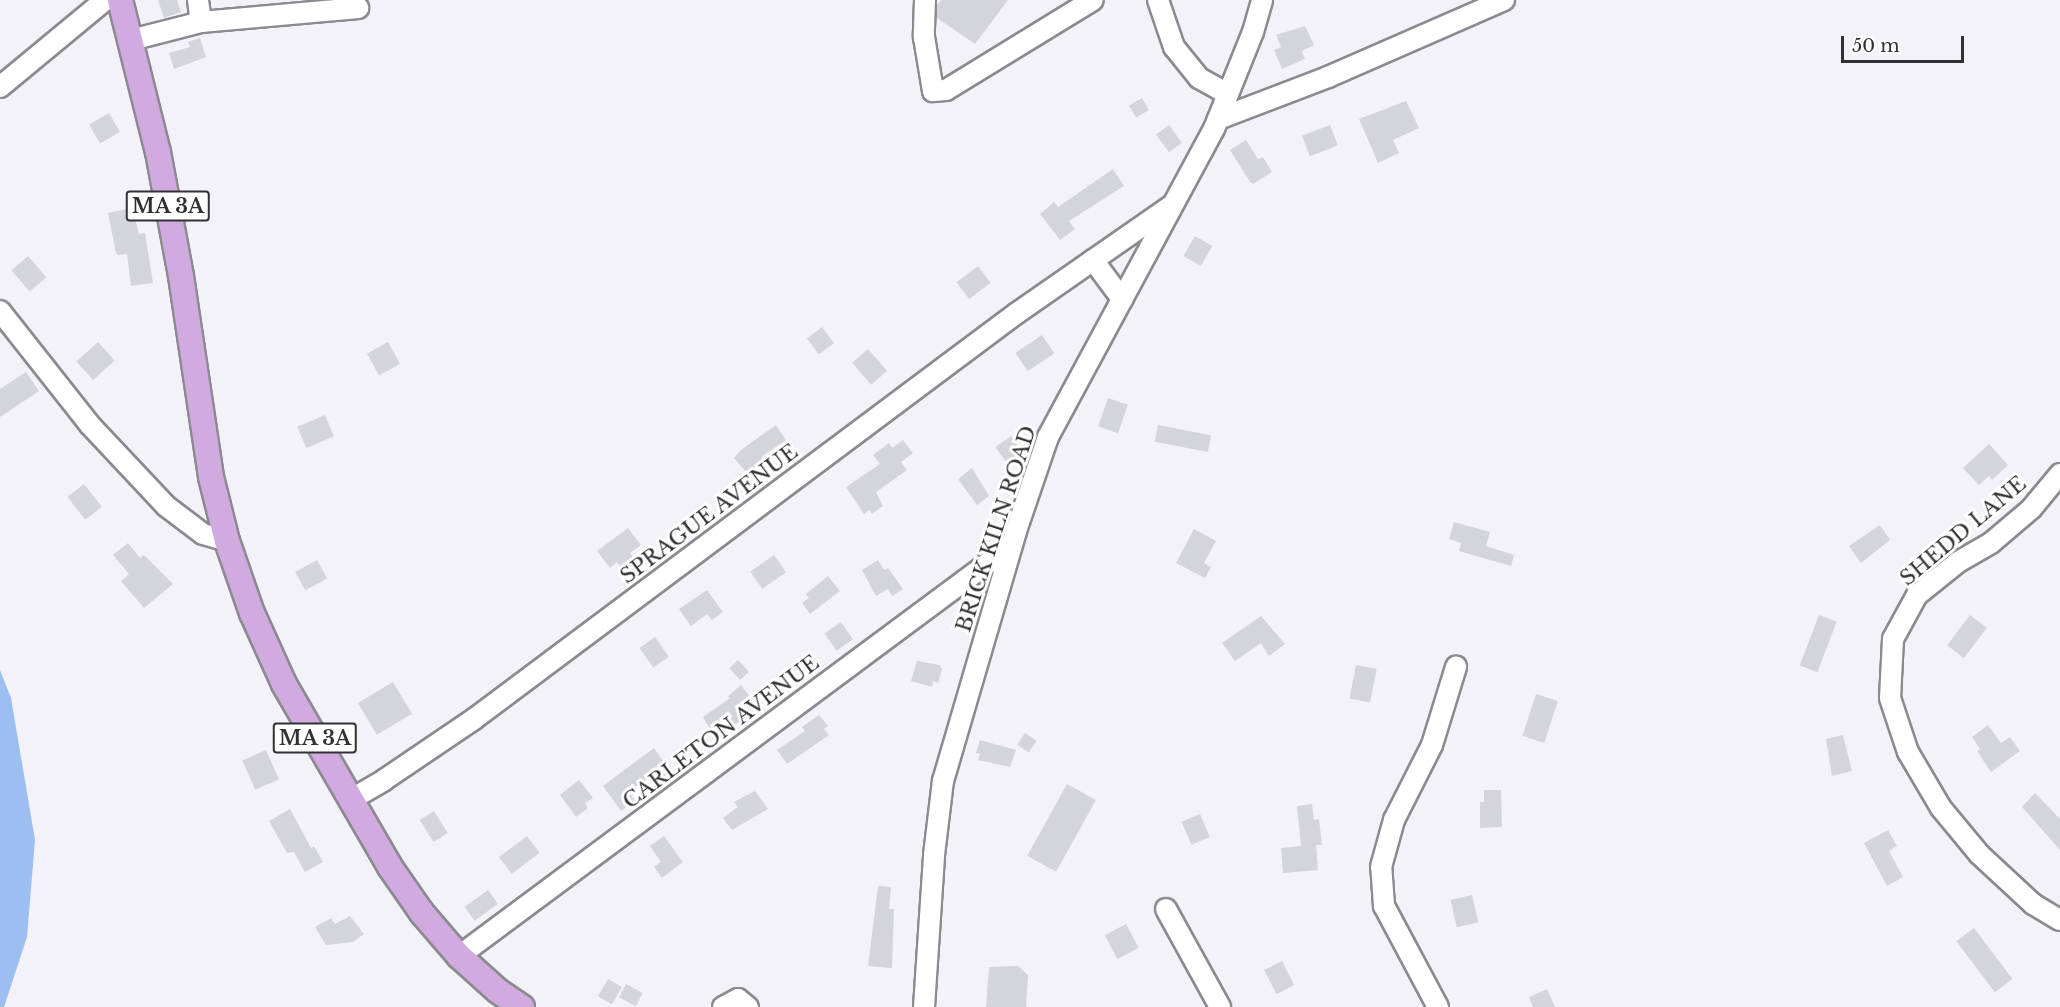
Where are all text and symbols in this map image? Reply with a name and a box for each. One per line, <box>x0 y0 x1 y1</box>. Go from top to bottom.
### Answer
scale bar <box>1844 24 1967 62</box>
text: 50 m <box>1852 35 1900 57</box>
road number: MA 3A <box>124 189 212 223</box>
street label: BRICK KILN ROAD <box>951 423 1041 635</box>
street label: SPRAGUE AVENUE <box>615 439 803 589</box>
street label: SHEDD LANE <box>1895 471 2031 591</box>
street label: CARLETON AVENUE <box>618 650 824 814</box>
road number: MA 3A <box>272 721 358 755</box>

